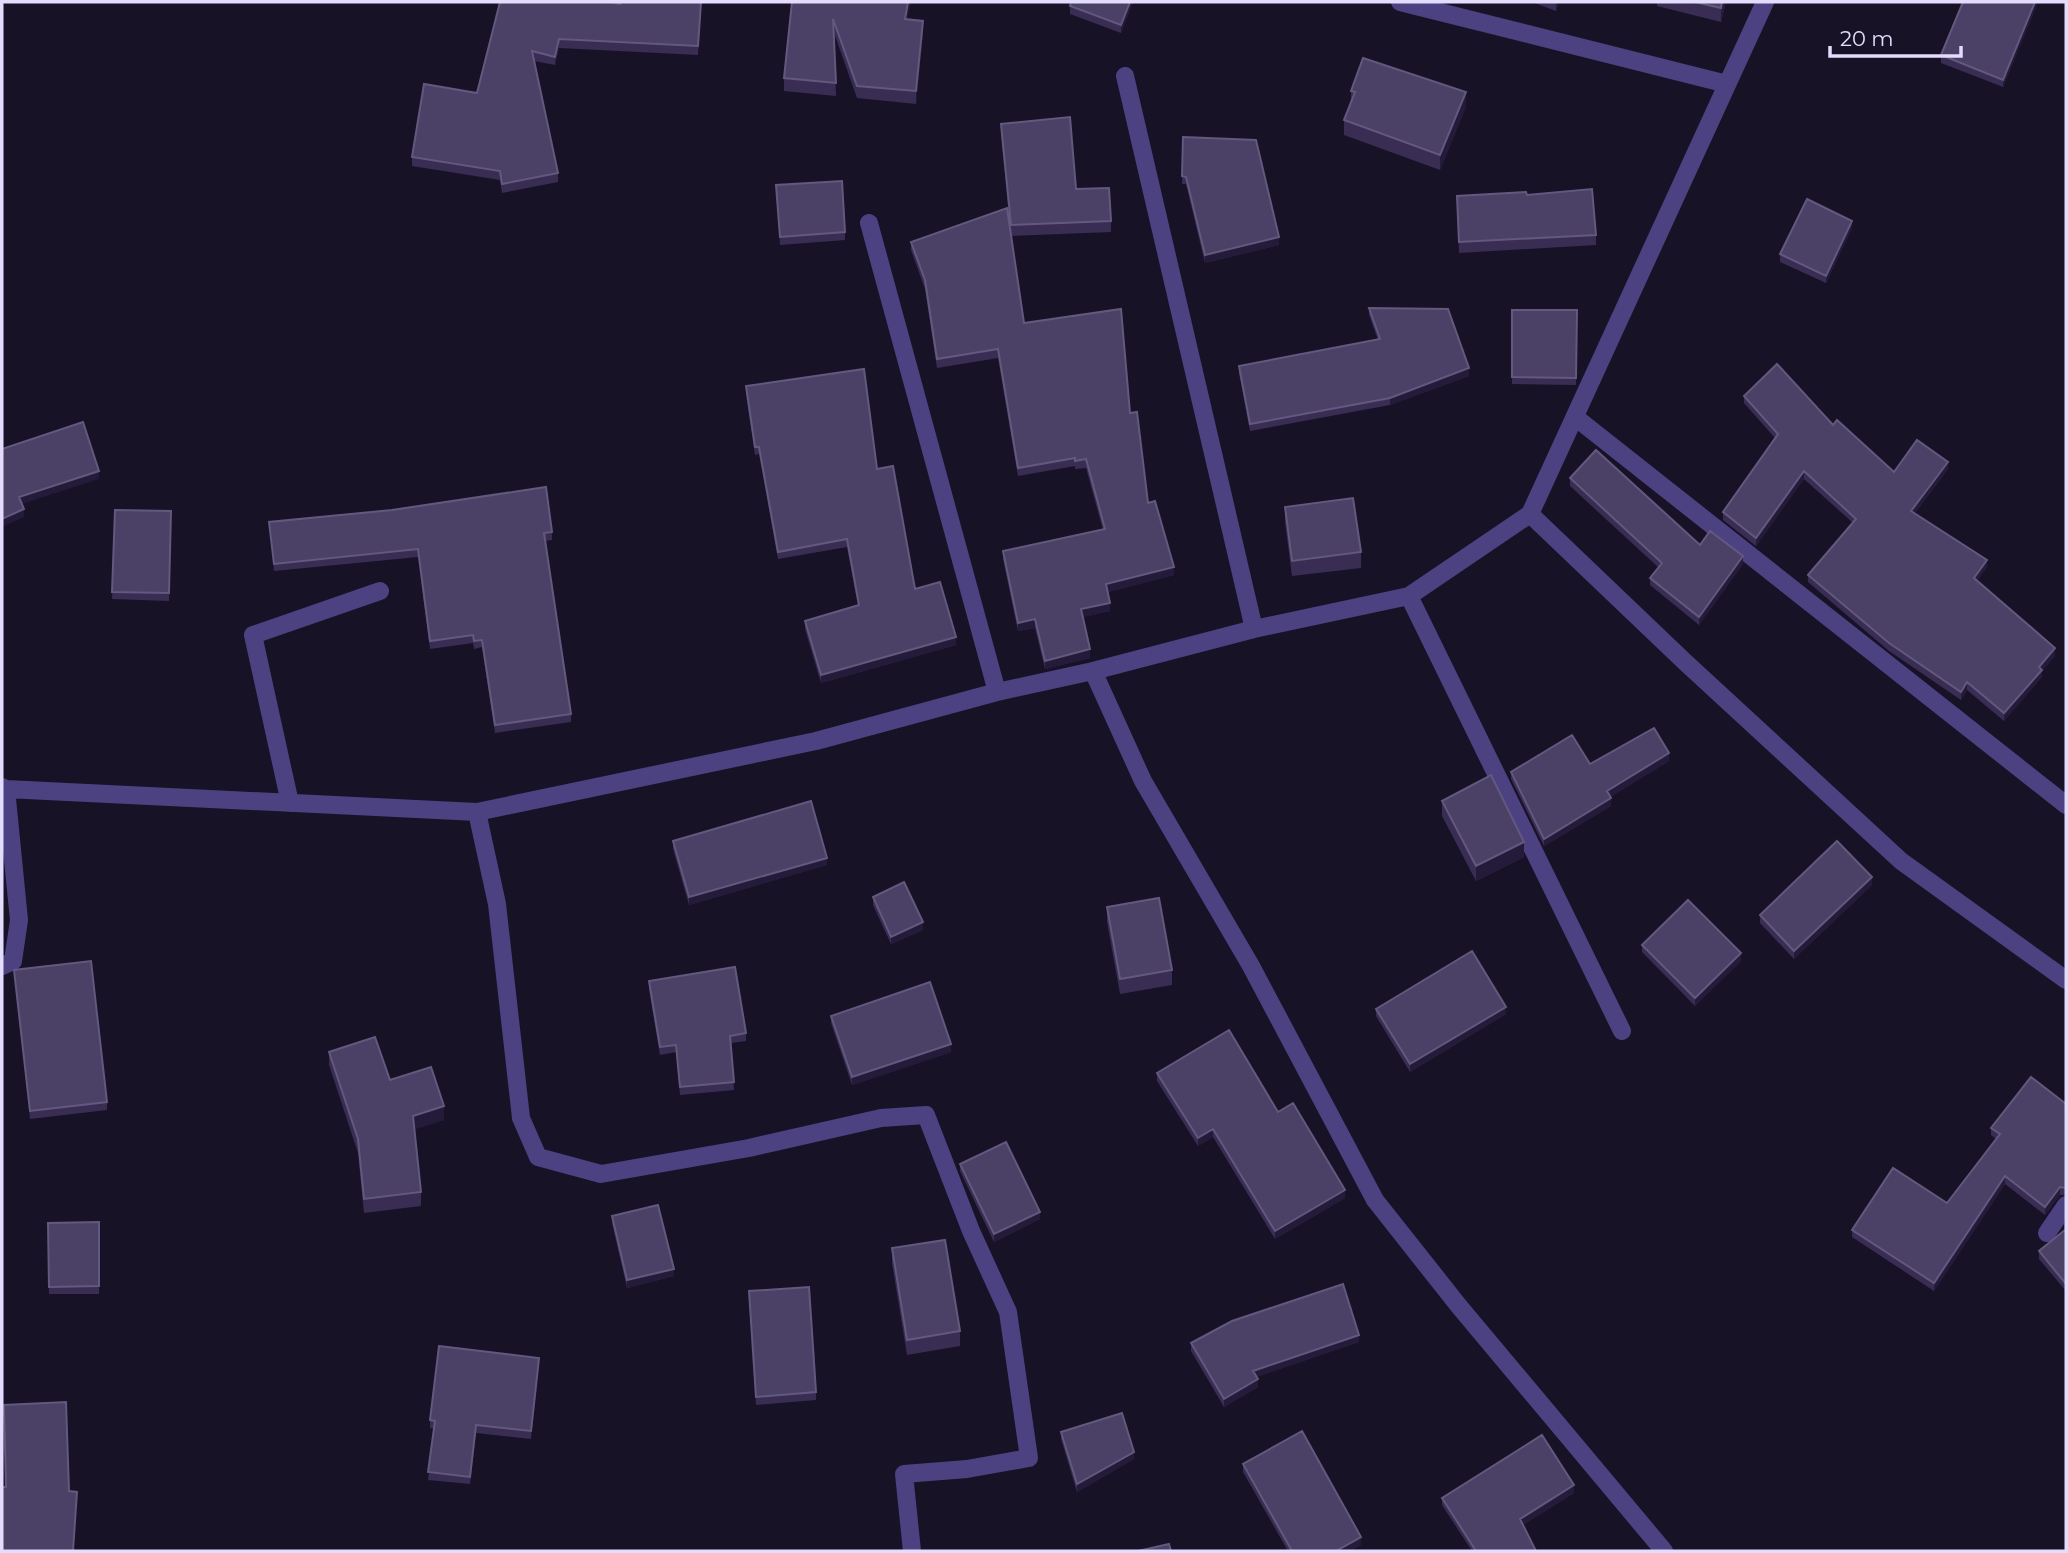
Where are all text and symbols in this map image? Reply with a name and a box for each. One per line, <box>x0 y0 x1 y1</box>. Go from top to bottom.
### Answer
scale bar <box>1830 14 1961 58</box>
text: 20 m <box>1840 26 1894 51</box>

